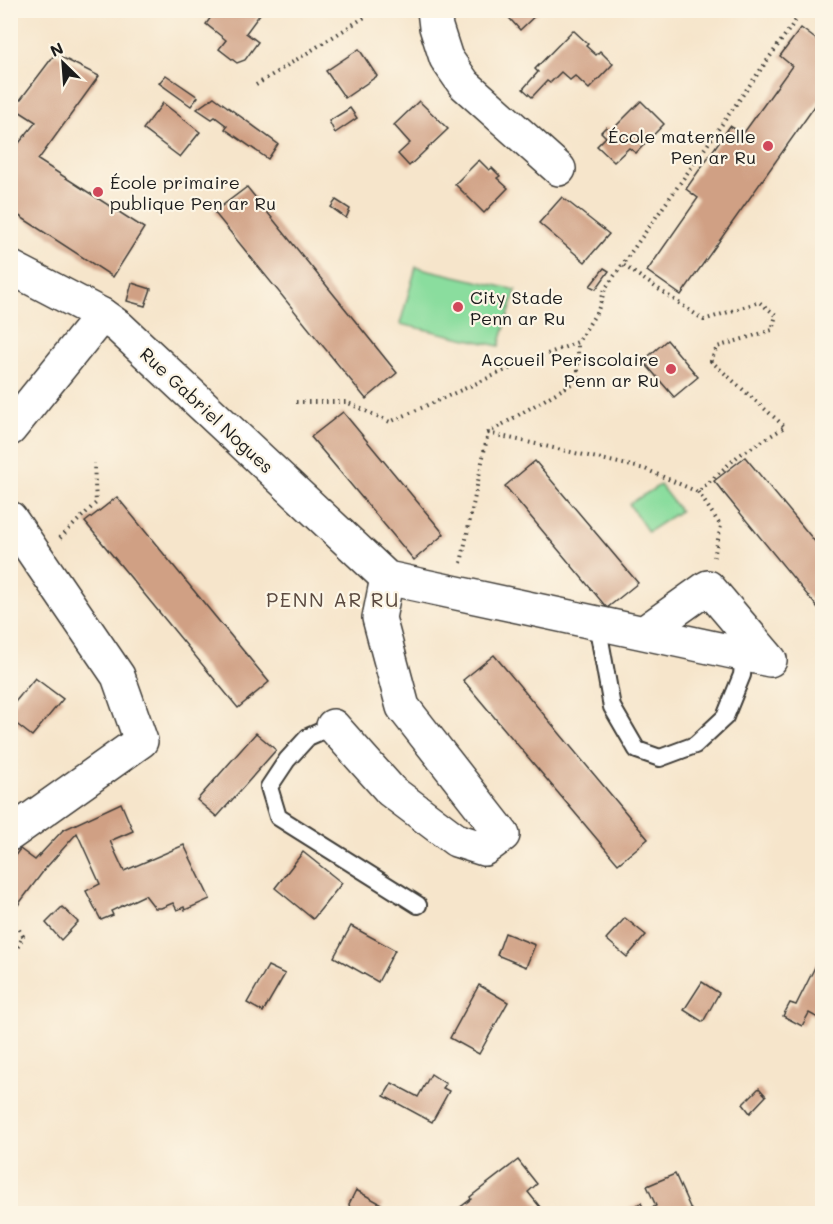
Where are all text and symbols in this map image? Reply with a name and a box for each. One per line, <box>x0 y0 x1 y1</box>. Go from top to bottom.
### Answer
north arrow <box>33 33 93 93</box>
text: N <box>47 37 66 61</box>
place label: École maternelle Pen ar Ru <box>608 124 756 169</box>
marker: École maternelle Pen ar Ru <box>761 139 775 153</box>
place label: École primaire publique Pen ar Ru <box>110 170 276 215</box>
marker: École primaire publique Pen ar Ru <box>91 185 105 199</box>
place label: City Stade Penn ar Ru <box>470 285 565 330</box>
marker: City Stade Penn ar Ru <box>451 300 465 314</box>
street label: Rue Gabriel Nogues <box>135 342 279 478</box>
place label: Accueil Periscolaire Penn ar Ru <box>480 347 659 392</box>
marker: Accueil Periscolaire Penn ar Ru <box>664 362 678 376</box>
district label: PENN AR RU <box>266 586 400 612</box>

